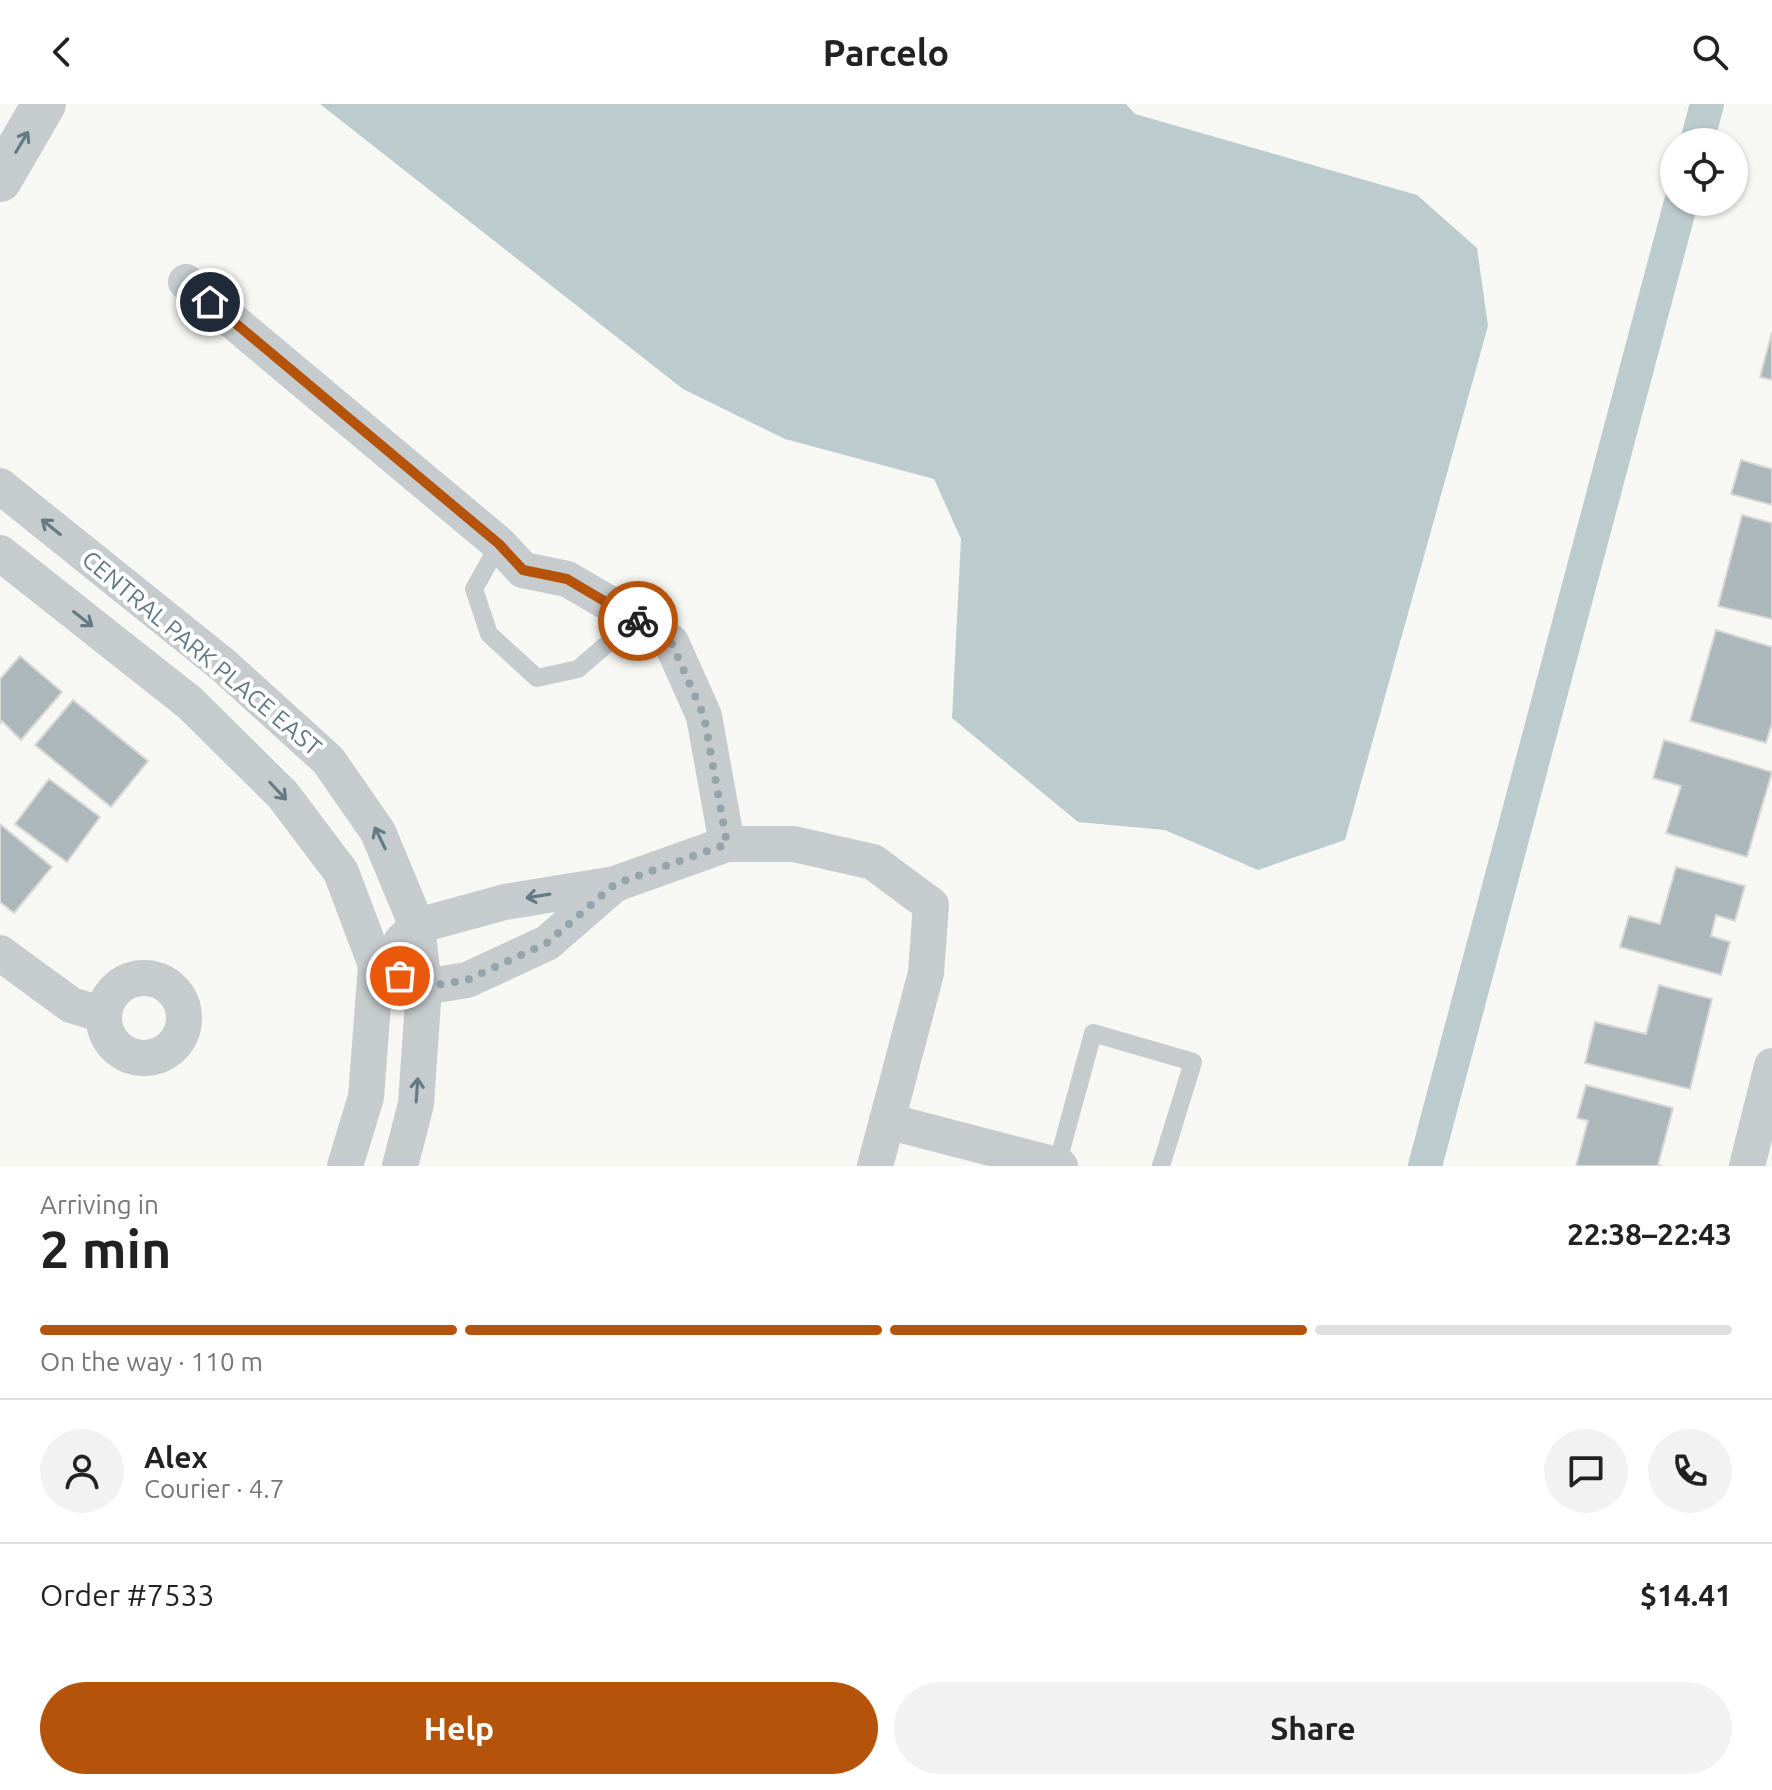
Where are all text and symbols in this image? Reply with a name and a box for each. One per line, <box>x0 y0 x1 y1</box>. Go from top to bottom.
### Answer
icon: back <box>40 30 84 74</box>
icon: search <box>1688 30 1732 74</box>
text: Parcelo <box>823 32 949 73</box>
map controls <box>1660 128 1748 216</box>
button: locate <box>1660 128 1748 216</box>
one-way arrow <box>15 131 31 154</box>
pin <box>176 268 244 336</box>
icon: home <box>188 280 232 324</box>
one-way arrow <box>41 519 62 536</box>
street label: CENTRAL PARK PLACE EAST <box>77 545 327 761</box>
courier <box>598 581 678 661</box>
icon: bike <box>616 599 660 643</box>
one-way arrow <box>72 610 93 627</box>
one-way arrow <box>268 780 286 800</box>
one-way arrow <box>372 827 387 851</box>
one-way arrow <box>526 890 552 905</box>
pin <box>366 942 434 1010</box>
icon: bag <box>378 954 422 998</box>
one-way arrow <box>410 1077 425 1104</box>
text: Arriving in <box>40 1190 159 1219</box>
text: 22:38–22:43 <box>1567 1217 1732 1251</box>
text: 2 min <box>40 1220 171 1278</box>
text: On the way · 110 m <box>40 1347 263 1376</box>
button: person <box>40 1429 124 1513</box>
button: chat <box>1544 1429 1628 1513</box>
button: phone <box>1648 1429 1732 1513</box>
text: Alex <box>144 1440 208 1474</box>
text: Courier · 4.7 <box>144 1474 284 1503</box>
text: Order #7533 <box>40 1578 214 1612</box>
text: $14.41 <box>1640 1578 1732 1612</box>
button: Help <box>40 1682 878 1774</box>
button: Share <box>894 1682 1732 1774</box>

